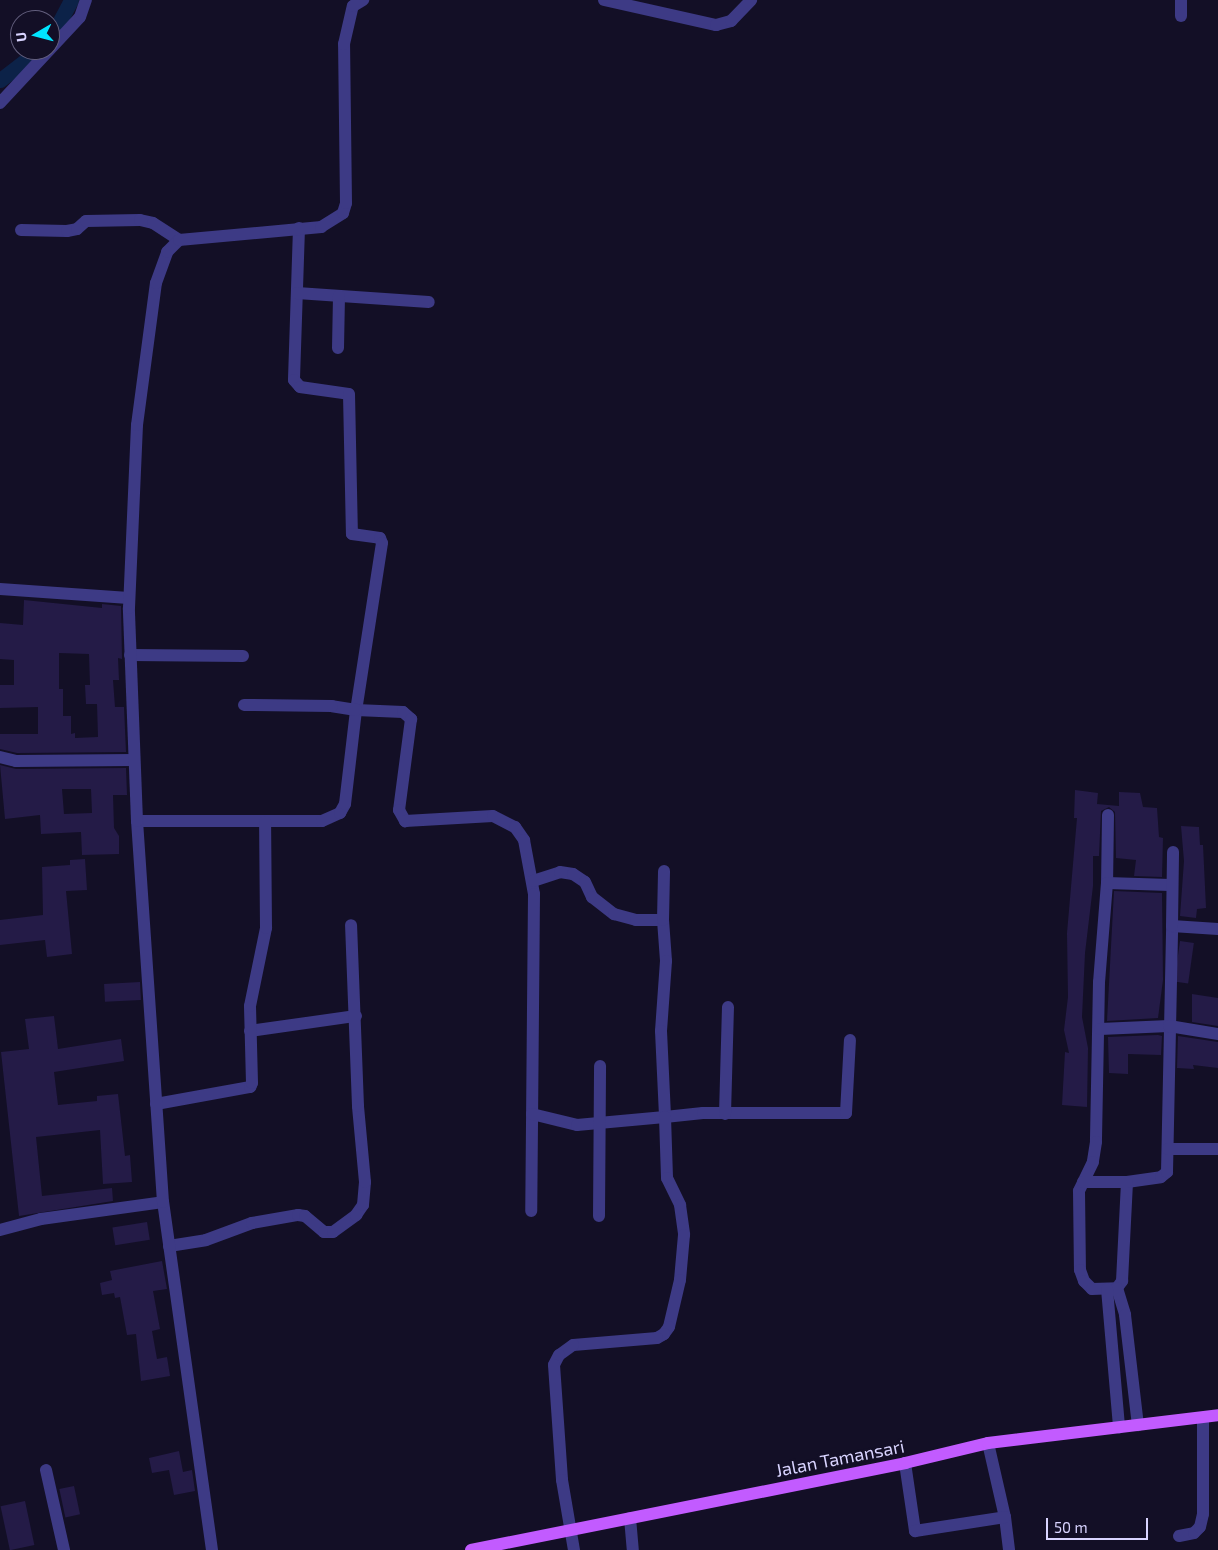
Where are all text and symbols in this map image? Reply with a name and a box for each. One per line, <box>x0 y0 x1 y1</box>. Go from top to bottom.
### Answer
north arrow <box>10 10 60 60</box>
text: U <box>12 31 30 43</box>
street label: Jalan Tamansari <box>774 1435 906 1481</box>
scale bar <box>1048 1508 1150 1540</box>
text: 50 m <box>1054 1518 1088 1536</box>

